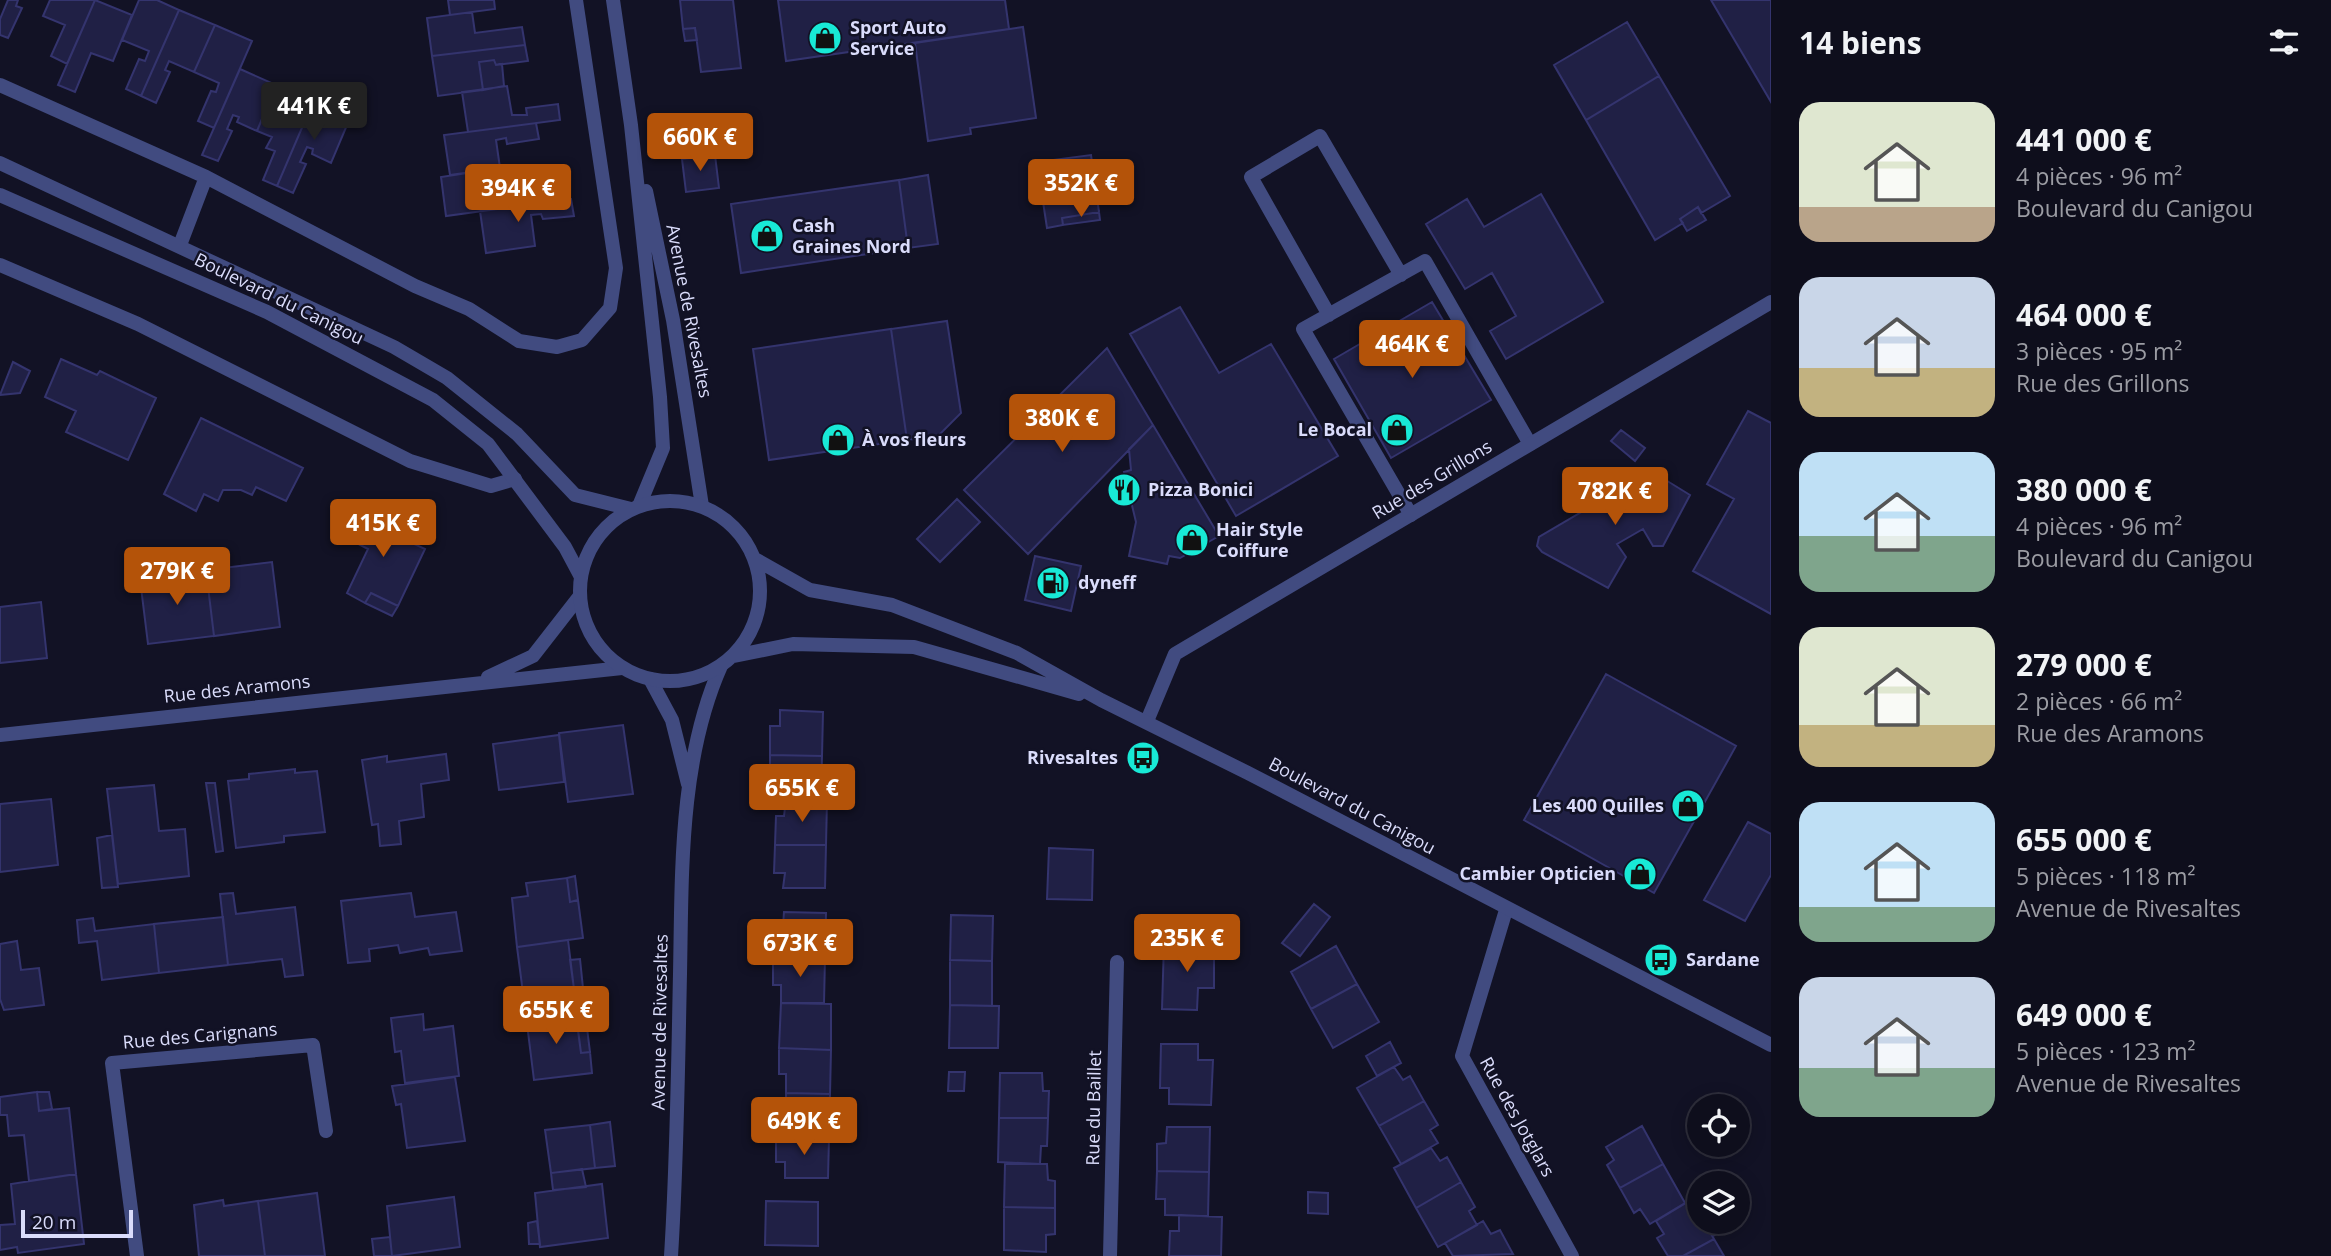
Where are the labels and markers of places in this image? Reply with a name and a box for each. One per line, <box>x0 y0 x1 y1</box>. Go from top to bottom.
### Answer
place label: Sport Auto Service <box>850 15 946 60</box>
shop icon: Sport Auto Service <box>806 19 844 57</box>
pin: 441K € <box>257 82 371 142</box>
pin: 660K € <box>643 114 757 173</box>
pin: 352K € <box>1024 160 1138 219</box>
pin: 394K € <box>461 164 575 224</box>
place label: Cash Graines Nord <box>792 213 911 258</box>
shop icon: Cash Graines Nord <box>748 217 786 255</box>
pin: 464K € <box>1355 320 1469 380</box>
pin: 380K € <box>1005 394 1119 454</box>
shop icon: Le Bocal <box>1378 411 1416 449</box>
place label: Le Bocal <box>1298 417 1372 441</box>
shop icon: À vos fleurs <box>819 421 857 459</box>
place label: À vos fleurs <box>862 427 966 451</box>
pin: 782K € <box>1558 468 1672 527</box>
restaurant icon: Pizza Bonici <box>1105 471 1143 509</box>
place label: Pizza Bonici <box>1148 477 1253 501</box>
pin: 415K € <box>326 500 440 559</box>
place label: Hair Style Coiffure <box>1216 517 1303 562</box>
shop icon: Hair Style Coiffure <box>1173 521 1211 559</box>
pin: 279K € <box>120 548 234 607</box>
fuel station icon: dyneff <box>1034 564 1072 602</box>
place label: dyneff <box>1078 570 1137 594</box>
bus stop icon: Rivesaltes <box>1124 739 1162 777</box>
place label: Rivesaltes <box>1027 745 1118 769</box>
pin: 655K € <box>745 764 859 824</box>
shop icon: Les 400 Quilles <box>1669 787 1707 825</box>
place label: Les 400 Quilles <box>1532 793 1664 817</box>
shop icon: Cambier Opticien <box>1621 855 1659 893</box>
place label: Cambier Opticien <box>1459 861 1616 885</box>
pin: 235K € <box>1130 914 1244 974</box>
pin: 673K € <box>743 920 857 979</box>
bus stop icon: Sardane <box>1642 941 1680 979</box>
place label: Sardane <box>1686 947 1760 971</box>
pin: 655K € <box>499 986 613 1046</box>
pin: 649K € <box>747 1098 861 1157</box>

